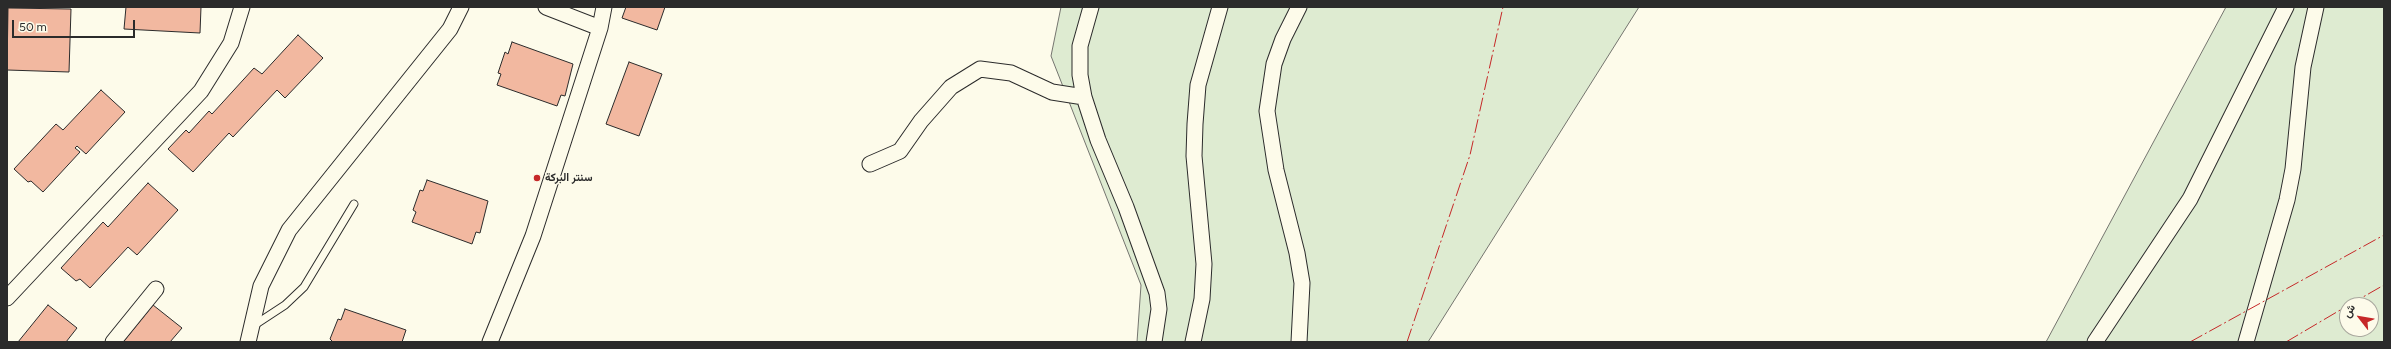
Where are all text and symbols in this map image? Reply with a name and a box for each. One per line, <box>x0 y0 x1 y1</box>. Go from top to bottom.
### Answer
scale bar <box>14 12 137 38</box>
text: 50 m <box>19 20 47 34</box>
place label: سنتر البركة <box>545 171 593 185</box>
marker: سنتر البركة <box>532 173 542 183</box>
north arrow <box>2339 297 2379 337</box>
text: ش <box>2340 302 2358 320</box>

